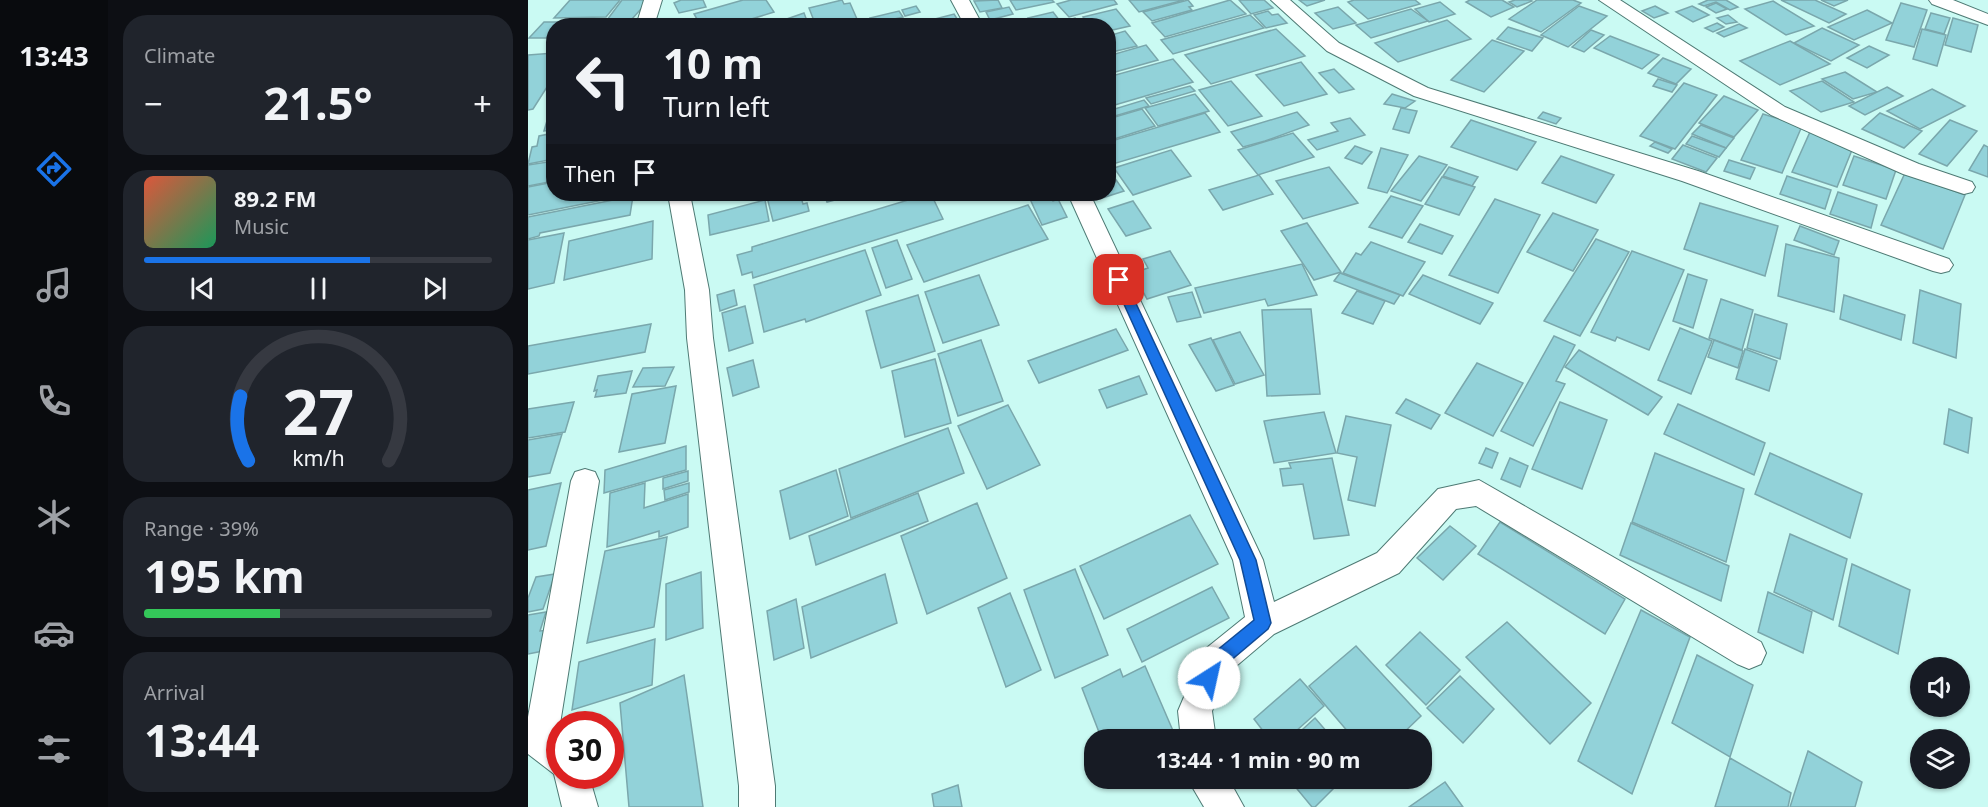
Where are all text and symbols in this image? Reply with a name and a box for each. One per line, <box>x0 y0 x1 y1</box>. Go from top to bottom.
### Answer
text: 10 m <box>663 34 763 91</box>
text: 13:43 <box>19 37 89 74</box>
text: Climate <box>144 42 215 69</box>
icon: left <box>564 42 642 120</box>
text: 21.5° <box>264 72 372 133</box>
text: − <box>144 81 163 126</box>
text: + <box>473 81 492 126</box>
text: Turn left <box>663 88 769 125</box>
icon: directions <box>33 148 75 190</box>
icon: arrive <box>628 156 661 189</box>
text: Then <box>564 158 616 188</box>
text: 89.2 FM <box>234 183 316 213</box>
text: Music <box>234 213 289 240</box>
pin <box>1093 254 1144 305</box>
icon: arrive <box>1102 263 1135 296</box>
icon: music <box>33 264 75 306</box>
icon: previous <box>186 272 219 305</box>
icon: pause <box>302 272 335 305</box>
icon: next <box>418 272 451 305</box>
text: 27 <box>282 368 354 453</box>
icon: phone <box>33 380 75 422</box>
text: km/h <box>292 443 344 472</box>
icon: climate <box>33 496 75 538</box>
text: Range · 39% <box>144 515 259 542</box>
text: 195 km <box>144 545 305 606</box>
icon: car <box>33 612 75 654</box>
position arrow <box>1177 646 1241 710</box>
map controls <box>1910 657 1970 789</box>
button: sound <box>1910 657 1970 717</box>
text: Arrival <box>144 679 205 706</box>
text: 13:44 <box>144 709 260 770</box>
speed limit sign: 30 <box>546 711 624 789</box>
icon: filters <box>33 728 75 770</box>
button: layers <box>1910 729 1970 789</box>
text: 13:44 · 1 min · 90 m <box>1156 744 1360 774</box>

